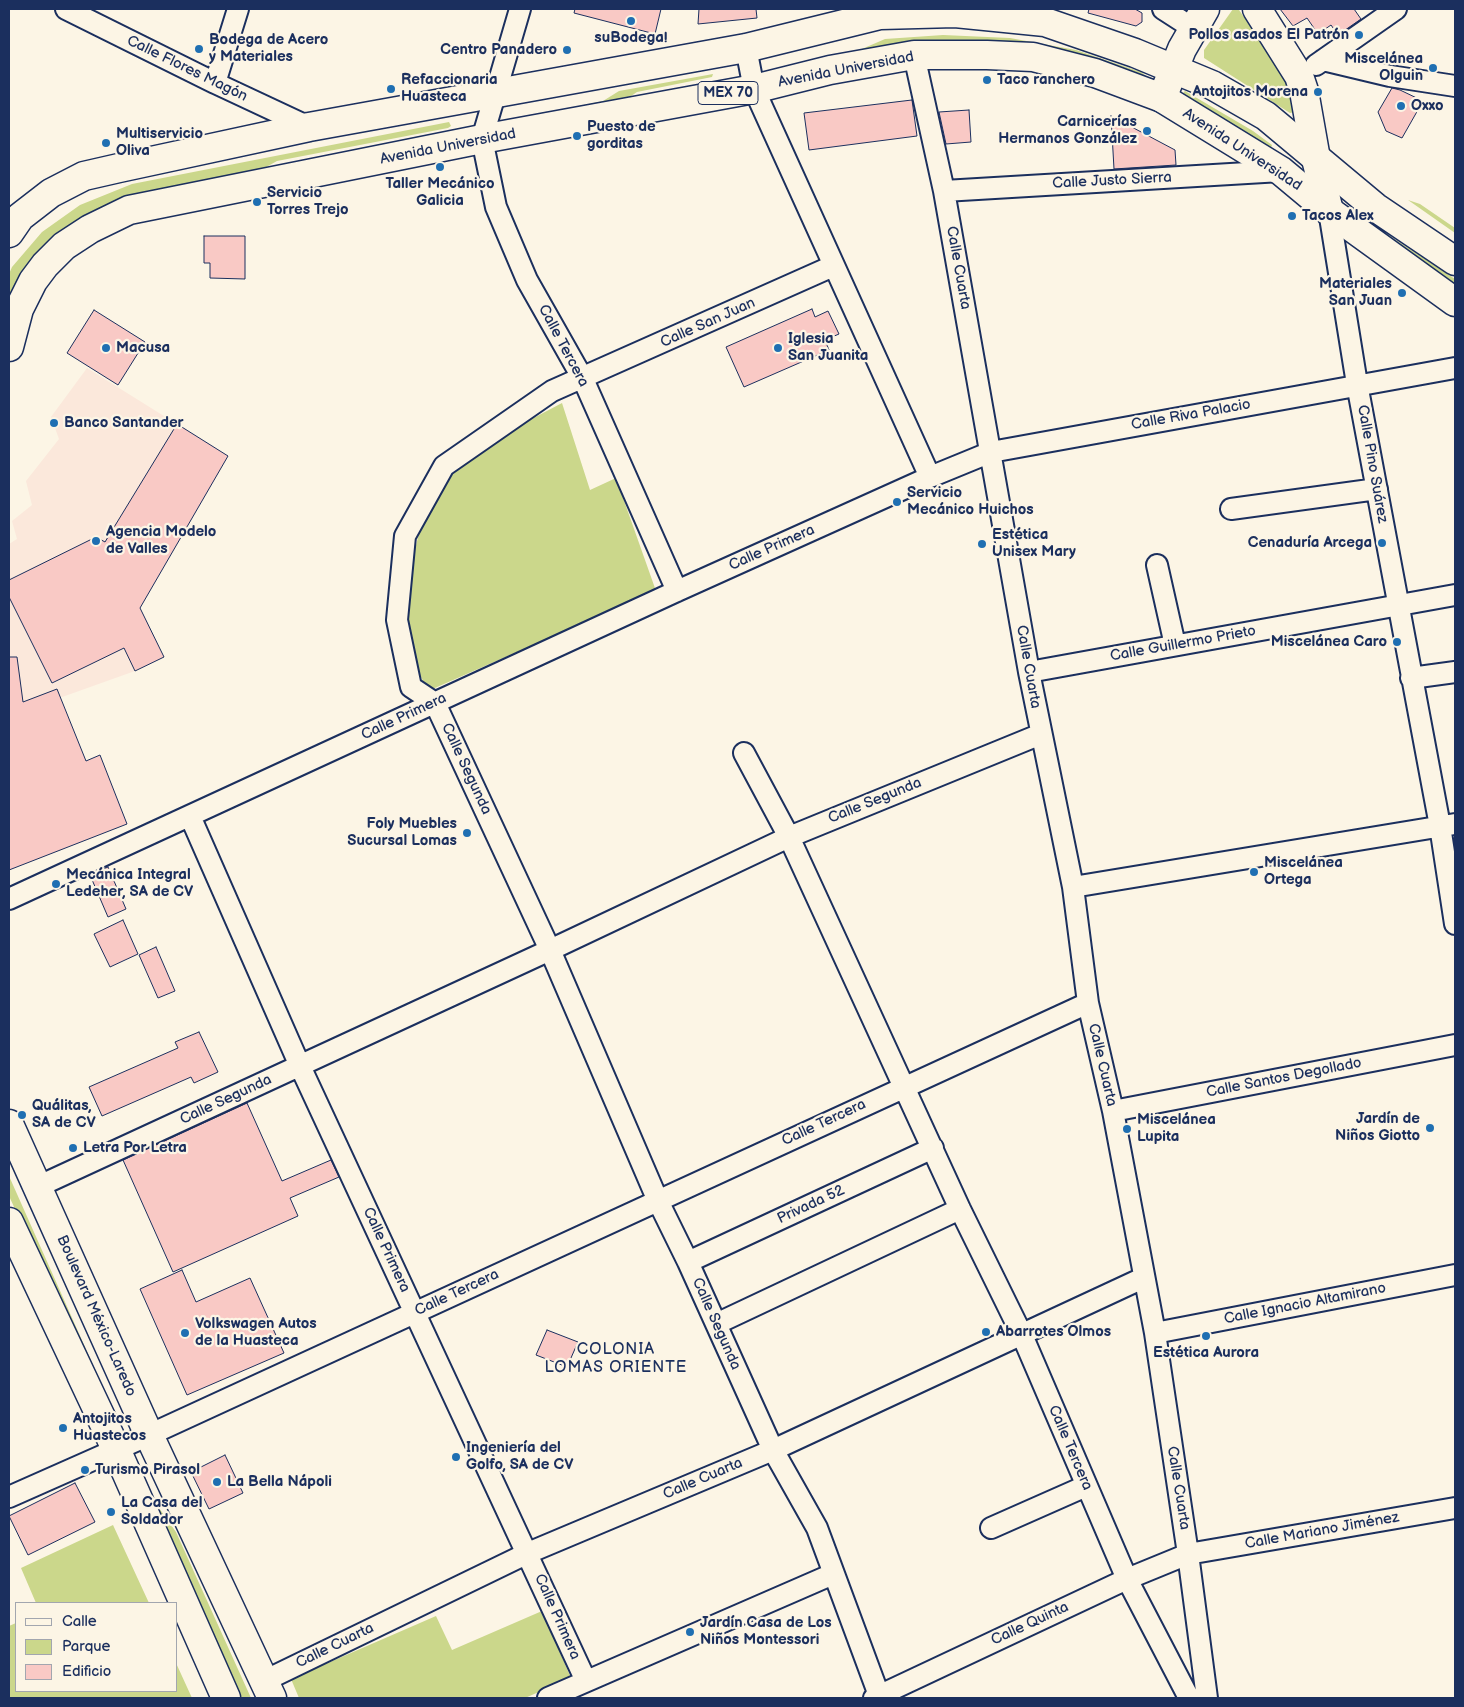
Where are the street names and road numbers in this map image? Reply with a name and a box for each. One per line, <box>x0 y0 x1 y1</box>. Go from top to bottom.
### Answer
street label: Calle Flores Magón <box>124 32 250 106</box>
street label: Avenida Universidad <box>776 48 916 92</box>
road number: MEX 70 <box>698 82 758 105</box>
street label: Avenida Universidad <box>1179 105 1305 195</box>
street label: Avenida Universidad <box>378 125 518 169</box>
street label: Calle Justo Sierra <box>1052 169 1172 193</box>
street label: Calle Cuarta <box>942 225 974 311</box>
street label: Calle San Juan <box>658 294 758 352</box>
street label: Calle Tercera <box>534 302 592 390</box>
street label: Calle Riva Palacio <box>1130 396 1252 434</box>
street label: Calle Pino Suárez <box>1353 403 1391 525</box>
street label: Calle Primera <box>726 521 818 575</box>
street label: Calle Guillermo Prieto <box>1109 622 1257 666</box>
street label: Calle Cuarta <box>1012 624 1044 710</box>
street label: Calle Primera <box>359 689 449 745</box>
street label: Calle Segunda <box>437 720 495 818</box>
street label: Calle Segunda <box>826 774 924 828</box>
street label: Calle Cuarta <box>1084 1022 1120 1108</box>
street label: Calle Santos Degollado <box>1205 1054 1363 1102</box>
street label: Calle Segunda <box>177 1071 275 1129</box>
street label: Calle Tercera <box>779 1096 869 1150</box>
street label: Privada 52 <box>775 1182 847 1228</box>
street label: Calle Primera <box>358 1205 414 1295</box>
street label: Boulevard México-Laredo <box>52 1233 140 1399</box>
street label: Calle Tercera <box>412 1266 502 1320</box>
street label: Calle Segunda <box>688 1275 744 1373</box>
street label: Calle Ignacio Altamirano <box>1222 1279 1388 1329</box>
street label: Calle Tercera <box>1044 1403 1096 1493</box>
street label: Calle Cuarta <box>1163 1445 1193 1531</box>
street label: Calle Cuarta <box>661 1454 745 1504</box>
street label: Calle Mariano Jiménez <box>1244 1509 1400 1553</box>
street label: Calle Primera <box>530 1571 584 1663</box>
street label: Calle Quinta <box>988 1598 1072 1650</box>
street label: Calle Cuarta <box>293 1619 377 1673</box>

